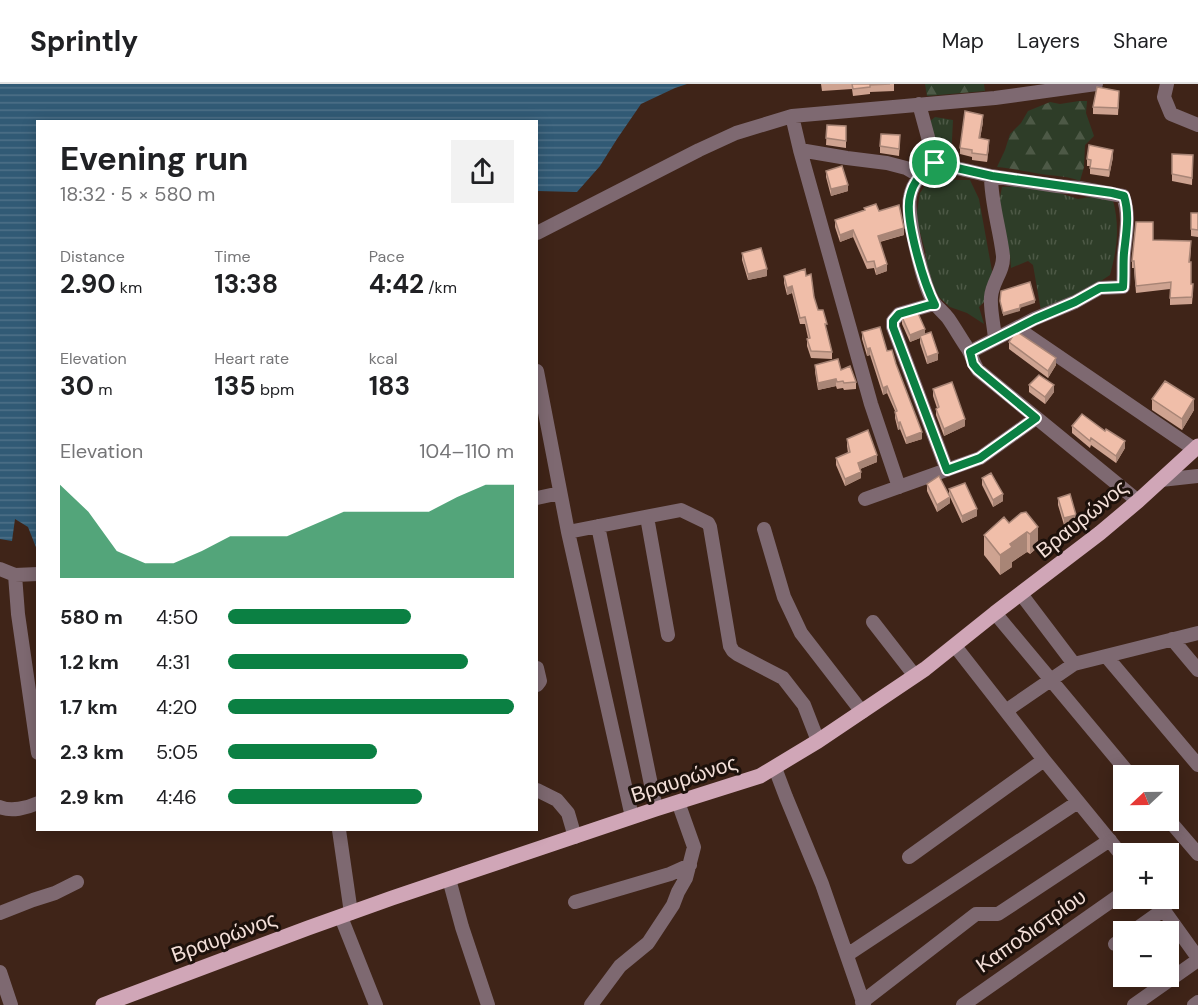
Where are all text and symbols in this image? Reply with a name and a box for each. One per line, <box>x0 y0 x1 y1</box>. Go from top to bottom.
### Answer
text: Sprintly <box>30 23 138 60</box>
text: Map <box>942 27 984 55</box>
text: Layers <box>1017 27 1080 55</box>
text: Share <box>1113 27 1168 55</box>
text: Evening run <box>60 137 248 180</box>
pin <box>909 137 960 188</box>
button: share <box>451 140 514 203</box>
icon: arrive <box>918 146 951 179</box>
text: 18:32 · 5 × 580 m <box>60 181 215 207</box>
text: Distance <box>60 246 125 267</box>
text: Time <box>214 246 251 267</box>
text: Pace <box>369 246 405 267</box>
text: 2.90 <box>60 267 116 301</box>
text: 13:38 <box>214 267 278 301</box>
text: 4:42 <box>369 267 424 301</box>
text: km <box>116 277 142 298</box>
text: /km <box>424 277 457 298</box>
text: Elevation <box>60 348 127 369</box>
text: Heart rate <box>214 348 289 369</box>
text: kcal <box>369 348 398 369</box>
text: 30 <box>60 369 94 403</box>
text: 135 <box>214 369 256 403</box>
text: 183 <box>369 369 410 403</box>
text: m <box>94 379 113 400</box>
text: bpm <box>256 379 294 400</box>
text: Elevation <box>60 438 143 464</box>
text: 104–110 m <box>419 438 514 464</box>
street label: Βραυρώνος <box>1030 473 1134 565</box>
text: 580 m <box>60 604 123 630</box>
text: 4:50 <box>156 604 198 630</box>
text: 1.2 km <box>60 649 119 675</box>
text: 4:31 <box>156 649 190 675</box>
text: 1.7 km <box>60 694 118 720</box>
text: 4:20 <box>156 694 197 720</box>
text: 2.3 km <box>60 739 124 765</box>
text: 5:05 <box>156 739 198 765</box>
street label: Βραυρώνος <box>627 749 741 809</box>
north arrow <box>1113 765 1179 831</box>
map controls <box>1113 765 1179 987</box>
text: 2.9 km <box>60 784 124 810</box>
text: 4:46 <box>156 784 197 810</box>
button: + <box>1113 843 1179 909</box>
street label: Καποδιστρίου <box>970 883 1092 979</box>
street label: Βραυρώνος <box>167 905 281 969</box>
button: − <box>1113 921 1179 987</box>

